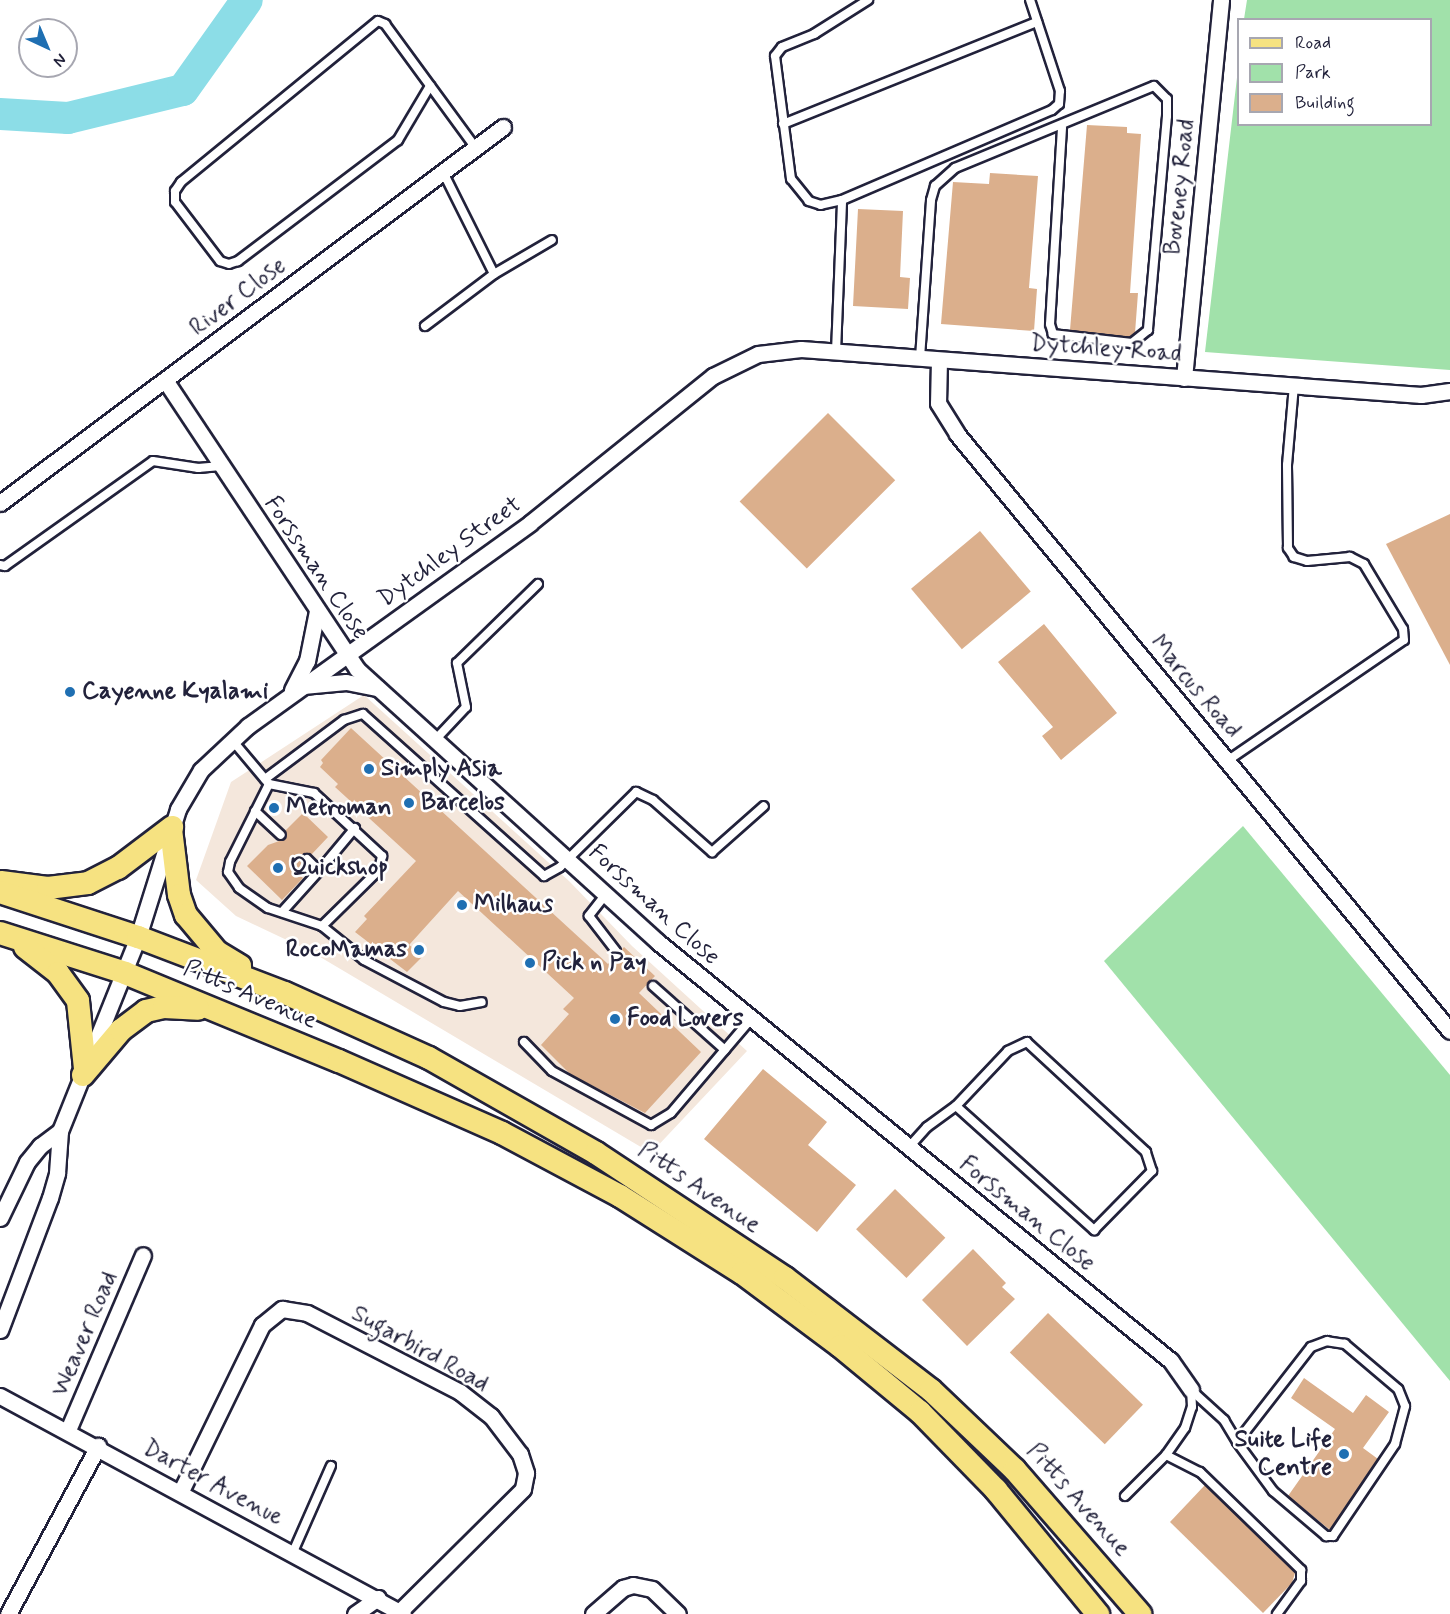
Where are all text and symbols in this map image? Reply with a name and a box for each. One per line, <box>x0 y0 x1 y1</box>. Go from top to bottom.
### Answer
north arrow <box>18 18 78 78</box>
legend <box>1237 18 1432 126</box>
text: Road <box>1295 31 1331 55</box>
text: N <box>48 49 71 71</box>
text: Park <box>1295 61 1331 85</box>
text: Building <box>1295 91 1355 115</box>
street label: Boveney Road <box>1159 118 1201 256</box>
street label: River Close <box>184 251 292 343</box>
street label: Dytchley Road <box>1031 329 1181 369</box>
street label: Forssman Close <box>257 491 375 645</box>
street label: Dytchley Street <box>373 491 527 613</box>
street label: Marcus Road <box>1143 629 1247 745</box>
place label: Cayenne Kyalami <box>82 678 265 706</box>
marker: Cayenne Kyalami <box>63 685 77 699</box>
place label: Simply Asia <box>381 755 503 783</box>
marker: Simply Asia <box>362 762 376 776</box>
place label: Barcelos <box>421 789 505 817</box>
place label: Metroman <box>286 794 391 822</box>
marker: Barcelos <box>402 796 416 810</box>
marker: Metroman <box>267 801 281 815</box>
street label: Forssman Close <box>582 838 726 972</box>
place label: Quickshop <box>290 854 388 882</box>
marker: Quickshop <box>271 861 285 875</box>
place label: Milhaus <box>474 891 553 919</box>
marker: Milhaus <box>455 898 469 912</box>
place label: RocoMamas <box>286 936 407 964</box>
marker: RocoMamas <box>412 943 426 957</box>
place label: Pick n Pay <box>542 949 647 977</box>
street label: Pitts Avenue <box>182 955 318 1035</box>
marker: Pick n Pay <box>523 956 537 970</box>
place label: Food Lovers <box>627 1005 744 1033</box>
marker: Food Lovers <box>608 1012 622 1026</box>
street label: Pitts Avenue <box>635 1138 763 1238</box>
street label: Forssman Close <box>953 1150 1101 1278</box>
street label: Weaver Road <box>46 1267 124 1401</box>
street label: Sugarbird Road <box>346 1299 494 1399</box>
place label: Suite Life Centre <box>1234 1426 1332 1482</box>
street label: Darter Avenue <box>139 1434 287 1532</box>
street label: Pitts Avenue <box>1022 1440 1134 1560</box>
marker: Suite Life Centre <box>1337 1447 1351 1461</box>

